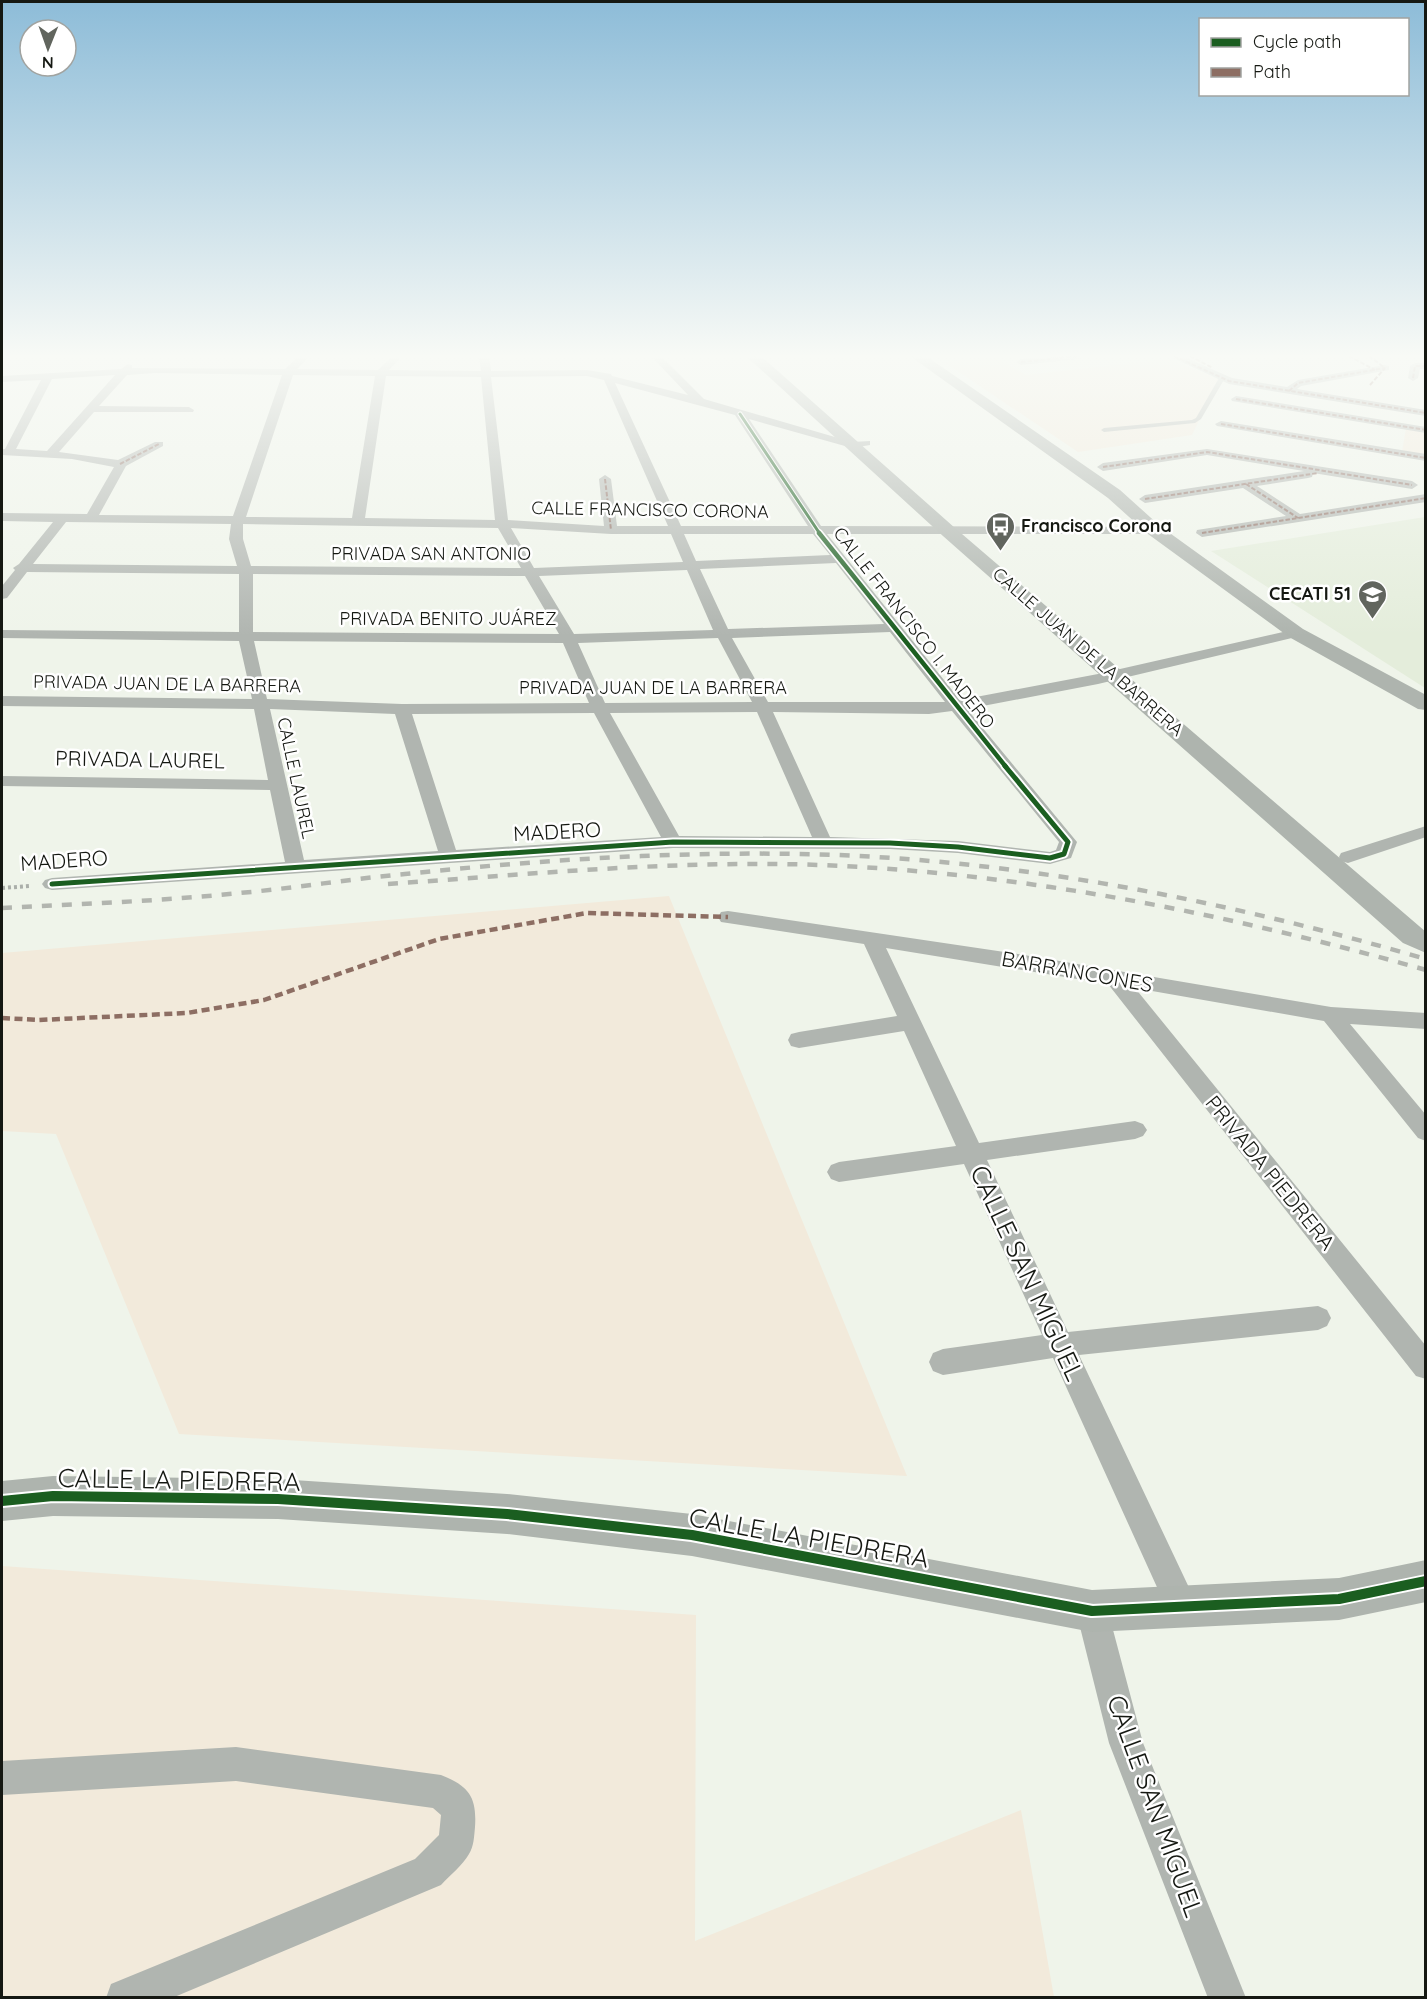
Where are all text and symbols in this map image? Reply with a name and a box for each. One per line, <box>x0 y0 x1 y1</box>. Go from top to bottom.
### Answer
north arrow <box>18 18 78 78</box>
legend <box>1199 18 1409 96</box>
text: Cycle path <box>1253 30 1341 53</box>
text: N <box>42 53 54 73</box>
text: Path <box>1253 60 1291 83</box>
street label: CALLE FRANCISCO CORONA <box>531 496 769 523</box>
bus stop icon: Francisco Corona <box>984 510 1016 552</box>
place label: Francisco Corona <box>1021 514 1172 537</box>
street label: CALLE FRANCISCO I. MADERO <box>829 522 1000 733</box>
street label: PRIVADA SAN ANTONIO <box>331 542 531 565</box>
street label: CALLE JUAN DE LA BARRERA <box>988 562 1189 741</box>
school or university icon: CECATI 51 <box>1356 578 1388 620</box>
place label: CECATI 51 <box>1269 582 1351 605</box>
street label: PRIVADA BENITO JUÁREZ <box>339 607 557 630</box>
street label: PRIVADA JUAN DE LA BARRERA <box>33 670 302 697</box>
street label: PRIVADA JUAN DE LA BARRERA <box>519 676 787 699</box>
street label: CALLE LAUREL <box>272 715 321 841</box>
street label: PRIVADA LAUREL <box>55 745 225 773</box>
street label: MADERO <box>512 816 602 846</box>
street label: MADERO <box>19 844 109 876</box>
street label: BARRANCONES <box>1000 945 1155 997</box>
street label: PRIVADA PIEDRERA <box>1200 1090 1341 1255</box>
street label: CALLE SAN MIGUEL <box>963 1160 1092 1386</box>
street label: CALLE LA PIEDRERA <box>57 1461 301 1498</box>
street label: CALLE LA PIEDRERA <box>687 1500 932 1575</box>
street label: CALLE SAN MIGUEL <box>1100 1690 1211 1922</box>

